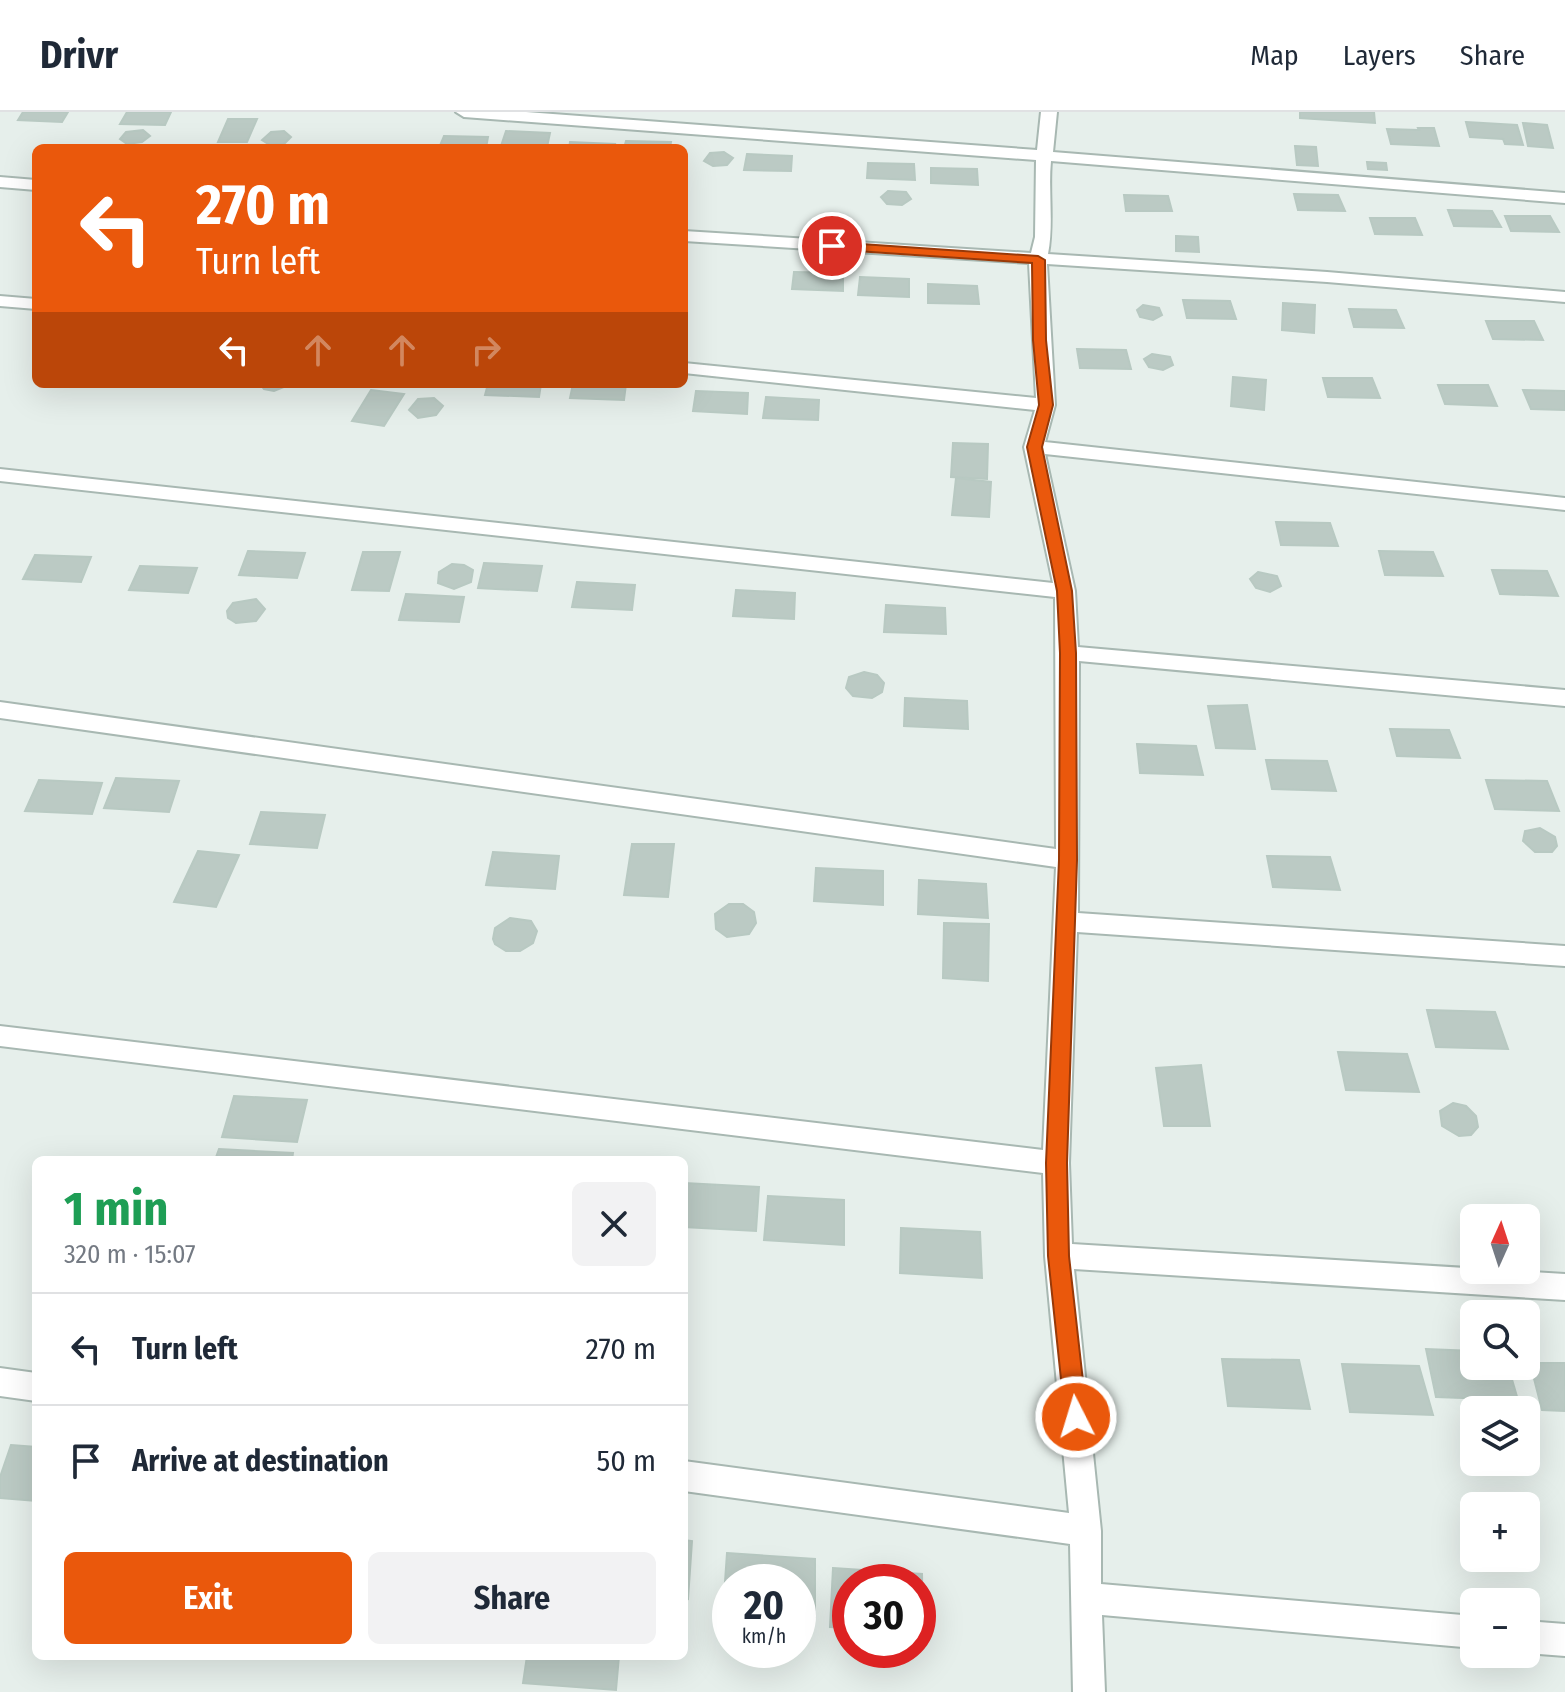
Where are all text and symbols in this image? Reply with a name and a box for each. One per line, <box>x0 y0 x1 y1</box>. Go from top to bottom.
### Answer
text: Drivr <box>40 32 118 78</box>
text: Map <box>1250 39 1299 72</box>
text: Layers <box>1343 39 1416 72</box>
text: Share <box>1460 39 1525 72</box>
text: 270 m <box>196 172 330 239</box>
icon: left <box>64 176 168 280</box>
pin <box>798 212 866 280</box>
icon: arrive <box>810 224 854 268</box>
text: Turn left <box>196 240 320 284</box>
icon: left <box>212 328 256 372</box>
icon: ahead <box>296 328 340 372</box>
icon: ahead <box>380 328 424 372</box>
icon: right <box>464 328 508 372</box>
text: 1 min <box>64 1180 169 1238</box>
button: close <box>572 1182 656 1266</box>
north arrow <box>1460 1204 1540 1284</box>
map controls <box>1460 1204 1540 1668</box>
text: 320 m · 15:07 <box>64 1239 196 1270</box>
button: search <box>1460 1300 1540 1380</box>
icon: left <box>64 1327 108 1371</box>
text: Turn left <box>132 1331 238 1367</box>
text: 270 m <box>585 1331 656 1367</box>
position arrow <box>1034 1375 1118 1459</box>
button: layers <box>1460 1396 1540 1476</box>
icon: arrive <box>64 1439 108 1483</box>
text: Arrive at destination <box>132 1443 389 1479</box>
text: 50 m <box>596 1443 656 1479</box>
button: + <box>1460 1492 1540 1572</box>
button: Exit <box>64 1552 352 1644</box>
button: Share <box>368 1552 656 1644</box>
speed limit sign: 30 <box>832 1564 936 1668</box>
text: 20 <box>744 1582 784 1630</box>
button: − <box>1460 1588 1540 1668</box>
text: km/h <box>742 1624 786 1648</box>

